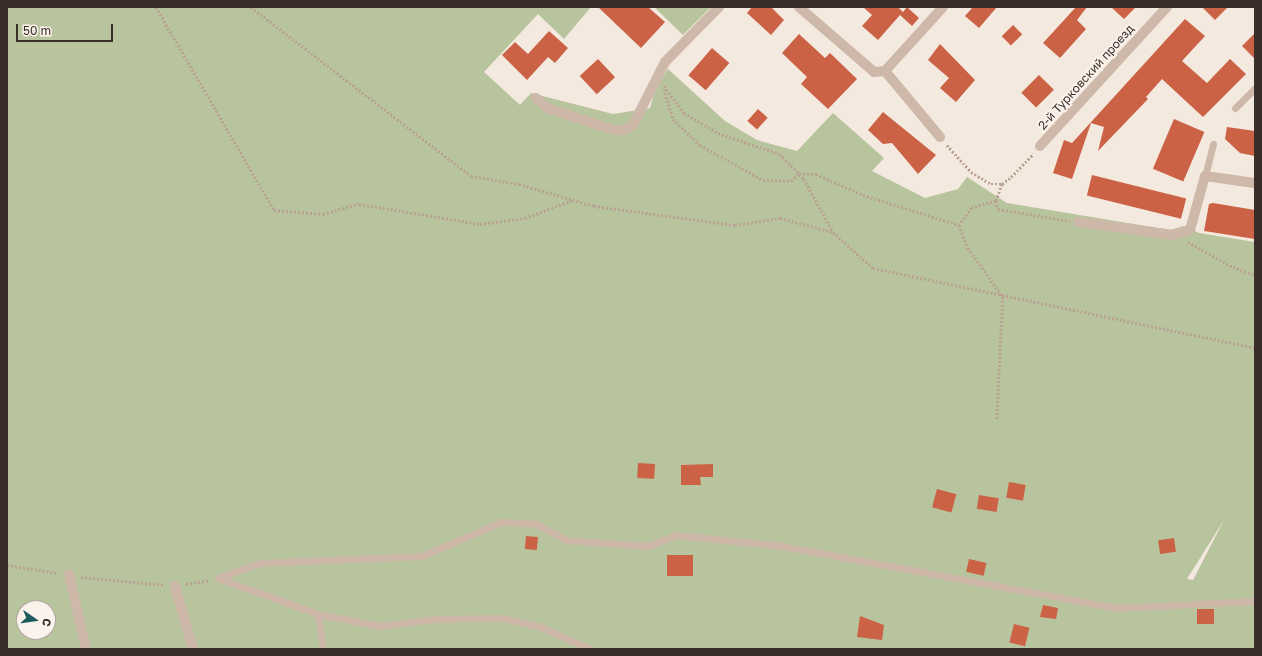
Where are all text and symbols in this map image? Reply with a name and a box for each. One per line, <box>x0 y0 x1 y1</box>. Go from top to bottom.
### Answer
scale bar <box>18 16 115 42</box>
street label: 2-й Турковский проезд <box>1035 21 1137 133</box>
text: 50 m <box>23 23 51 38</box>
north arrow <box>16 600 56 640</box>
text: С <box>40 617 54 628</box>

